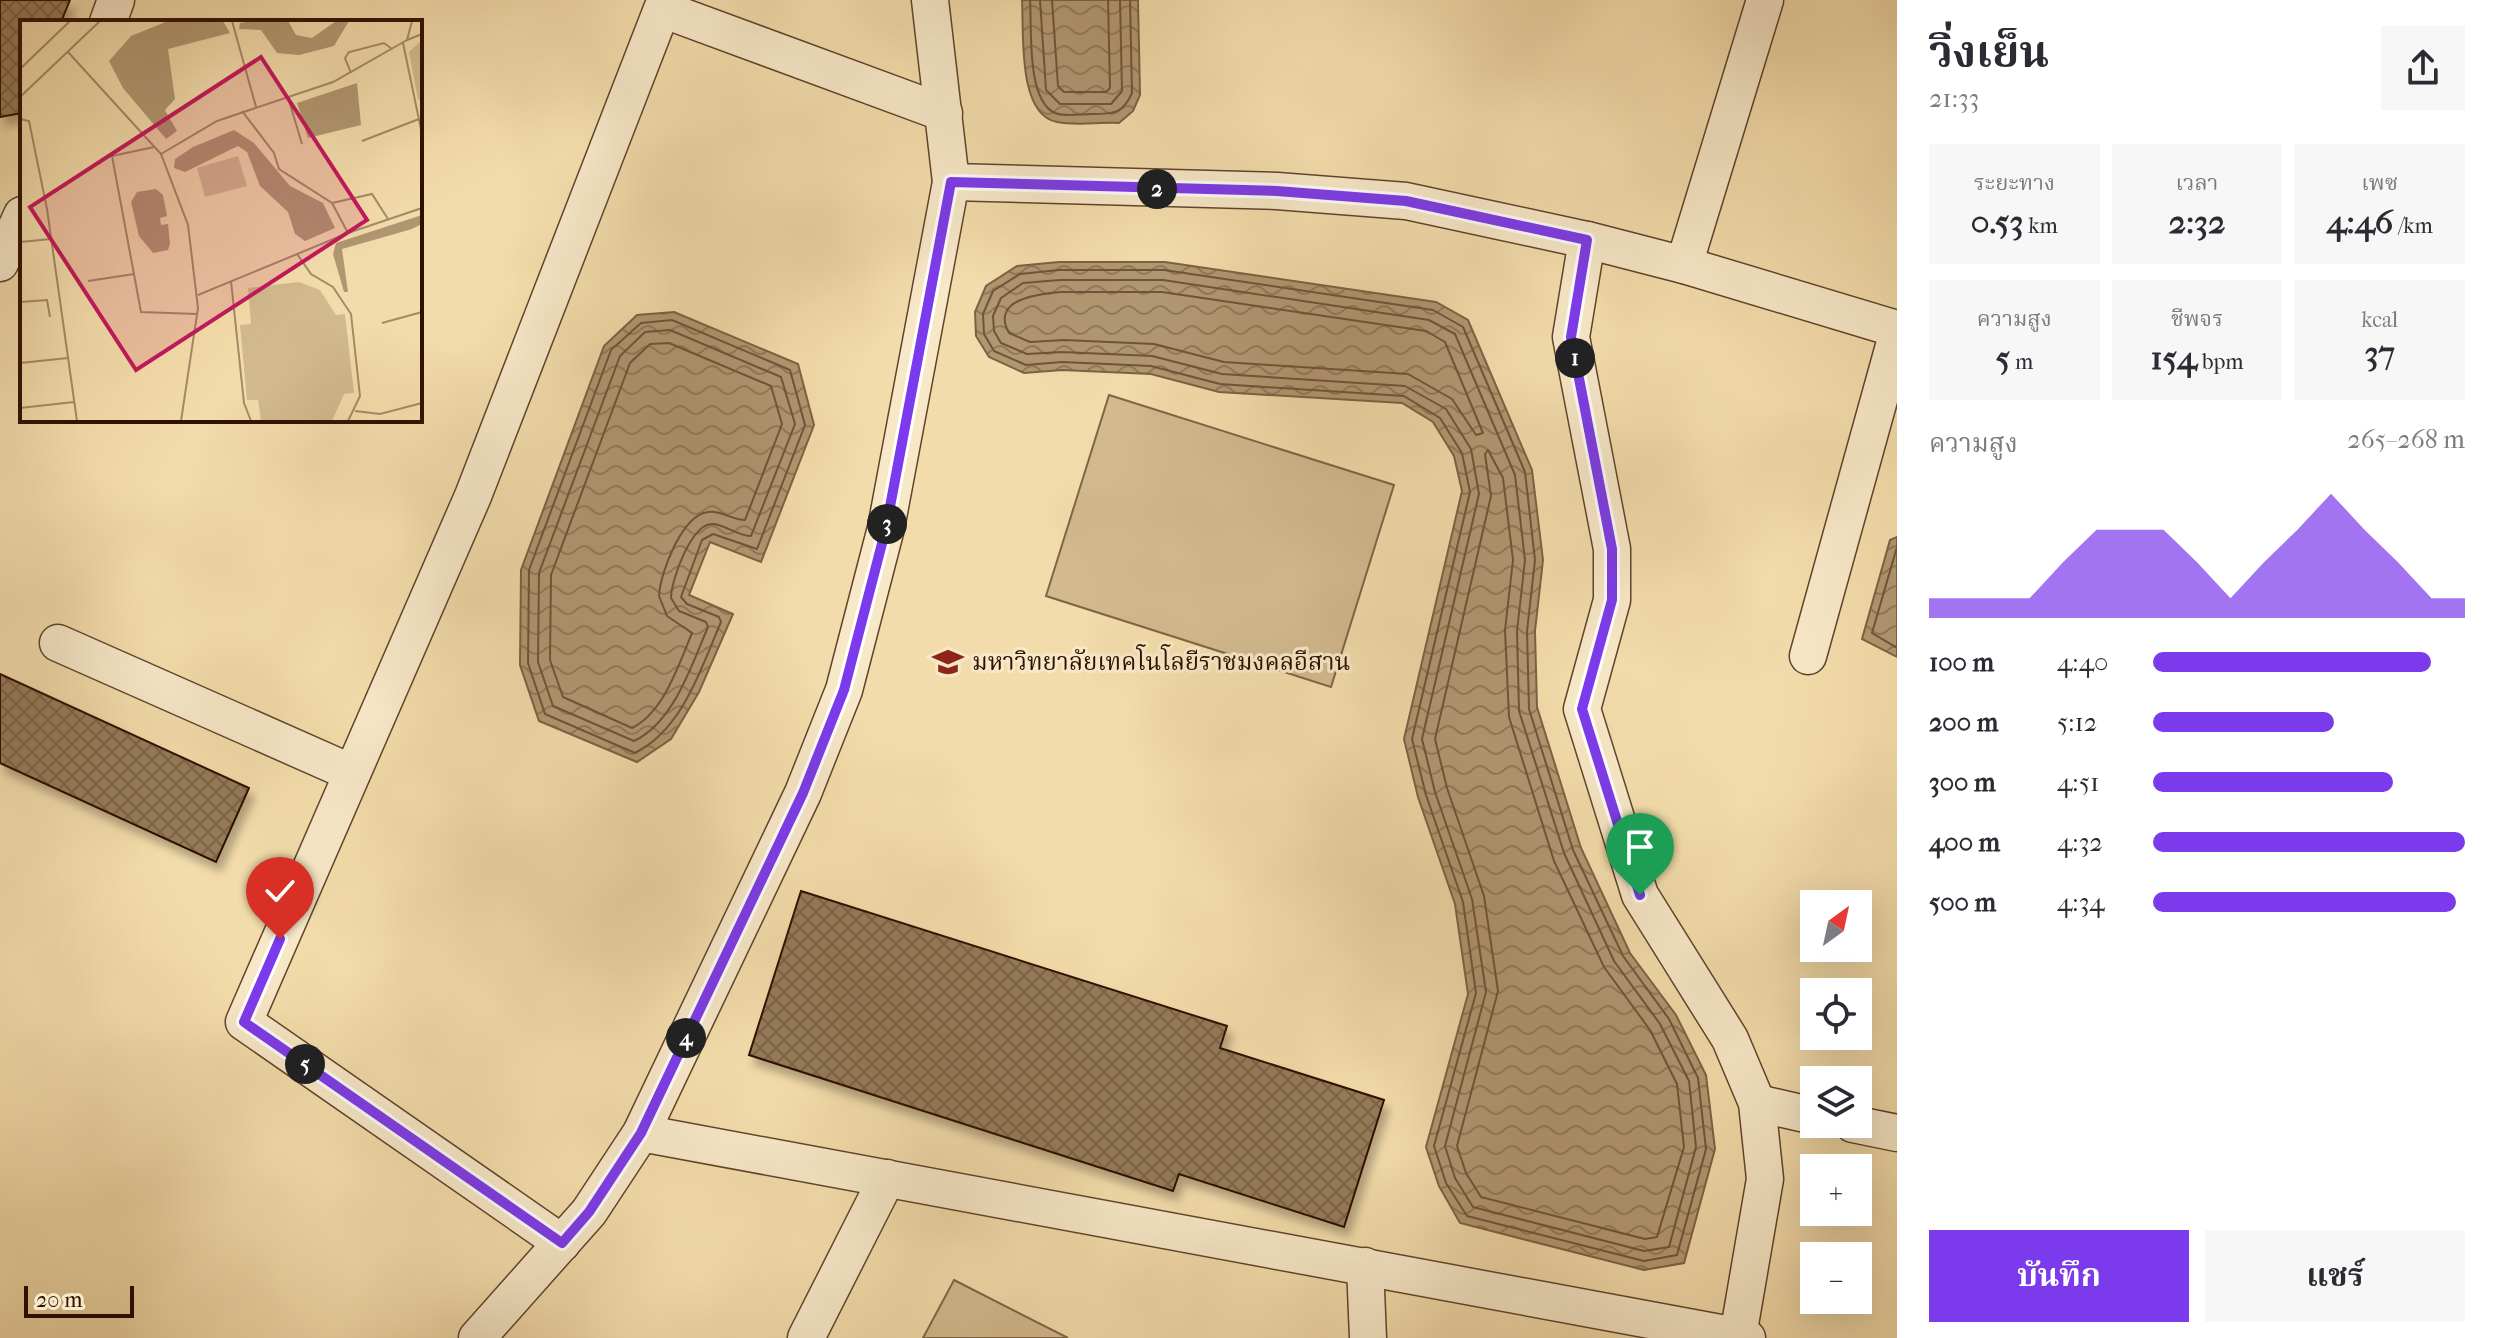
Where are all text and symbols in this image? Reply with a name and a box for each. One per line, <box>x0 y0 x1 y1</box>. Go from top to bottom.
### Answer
inset map <box>20 20 422 422</box>
button: share <box>2381 26 2465 110</box>
text: วิ่งเย็น <box>1929 27 2049 78</box>
text: 21:33 <box>1929 83 1979 114</box>
pin: 2 <box>1137 169 1177 209</box>
text: ระยะทาง <box>1974 170 2055 196</box>
text: เวลา <box>2176 170 2218 196</box>
text: เพซ <box>2361 170 2398 196</box>
text: 2 <box>1151 176 1163 202</box>
text: 0.53 <box>1971 202 2023 242</box>
text: 2:32 <box>2168 202 2226 242</box>
text: 4:46 <box>2326 202 2393 242</box>
text: km <box>2023 213 2058 239</box>
text: /km <box>2393 213 2433 239</box>
text: ความสูง <box>1977 306 2052 332</box>
text: ชีพจร <box>2171 306 2223 332</box>
text: kcal <box>2361 307 2398 333</box>
text: 37 <box>2364 333 2395 373</box>
pin: 1 <box>1555 338 1595 378</box>
text: 5 <box>1995 338 2010 378</box>
text: 154 <box>2150 338 2197 378</box>
text: 1 <box>1571 345 1579 371</box>
text: m <box>2010 349 2033 375</box>
text: bpm <box>2197 349 2244 375</box>
text: 265–268 m <box>2347 424 2465 455</box>
text: ความสูง <box>1929 428 2018 459</box>
pin: 3 <box>867 504 907 544</box>
text: 3 <box>882 511 892 537</box>
place label: มหาวิทยาลัยเทคโนโลยีราชมงคลอีสาน <box>972 644 1350 676</box>
school or university icon: มหาวิทยาลัยเทคโนโลยีราชมงคลอีสาน <box>931 645 965 679</box>
text: 100 m <box>1929 647 1994 678</box>
text: 4:40 <box>2057 647 2108 678</box>
text: 200 m <box>1929 707 1998 738</box>
text: 5:12 <box>2057 707 2097 738</box>
text: 300 m <box>1929 767 1996 798</box>
text: 4:51 <box>2057 767 2099 798</box>
pin <box>1606 813 1674 895</box>
icon: arrive <box>1618 825 1662 869</box>
text: 400 m <box>1929 827 2000 858</box>
text: 4:32 <box>2057 827 2103 858</box>
pin <box>246 857 314 939</box>
icon: check <box>258 869 302 913</box>
text: 500 m <box>1929 887 1996 918</box>
text: 4:34 <box>2057 887 2105 918</box>
north arrow <box>1800 890 1872 962</box>
map controls <box>1800 890 1872 1314</box>
button: locate <box>1800 978 1872 1050</box>
pin: 4 <box>666 1018 706 1058</box>
text: 4 <box>680 1025 693 1051</box>
pin: 5 <box>285 1044 325 1084</box>
text: 5 <box>300 1051 310 1077</box>
button: layers <box>1800 1066 1872 1138</box>
button: + <box>1800 1154 1872 1226</box>
button: บันทึก <box>1929 1230 2189 1322</box>
button: แชร์ <box>2205 1230 2465 1322</box>
button: − <box>1800 1242 1872 1314</box>
scale bar <box>24 1282 134 1318</box>
text: 20 m <box>36 1287 82 1313</box>

